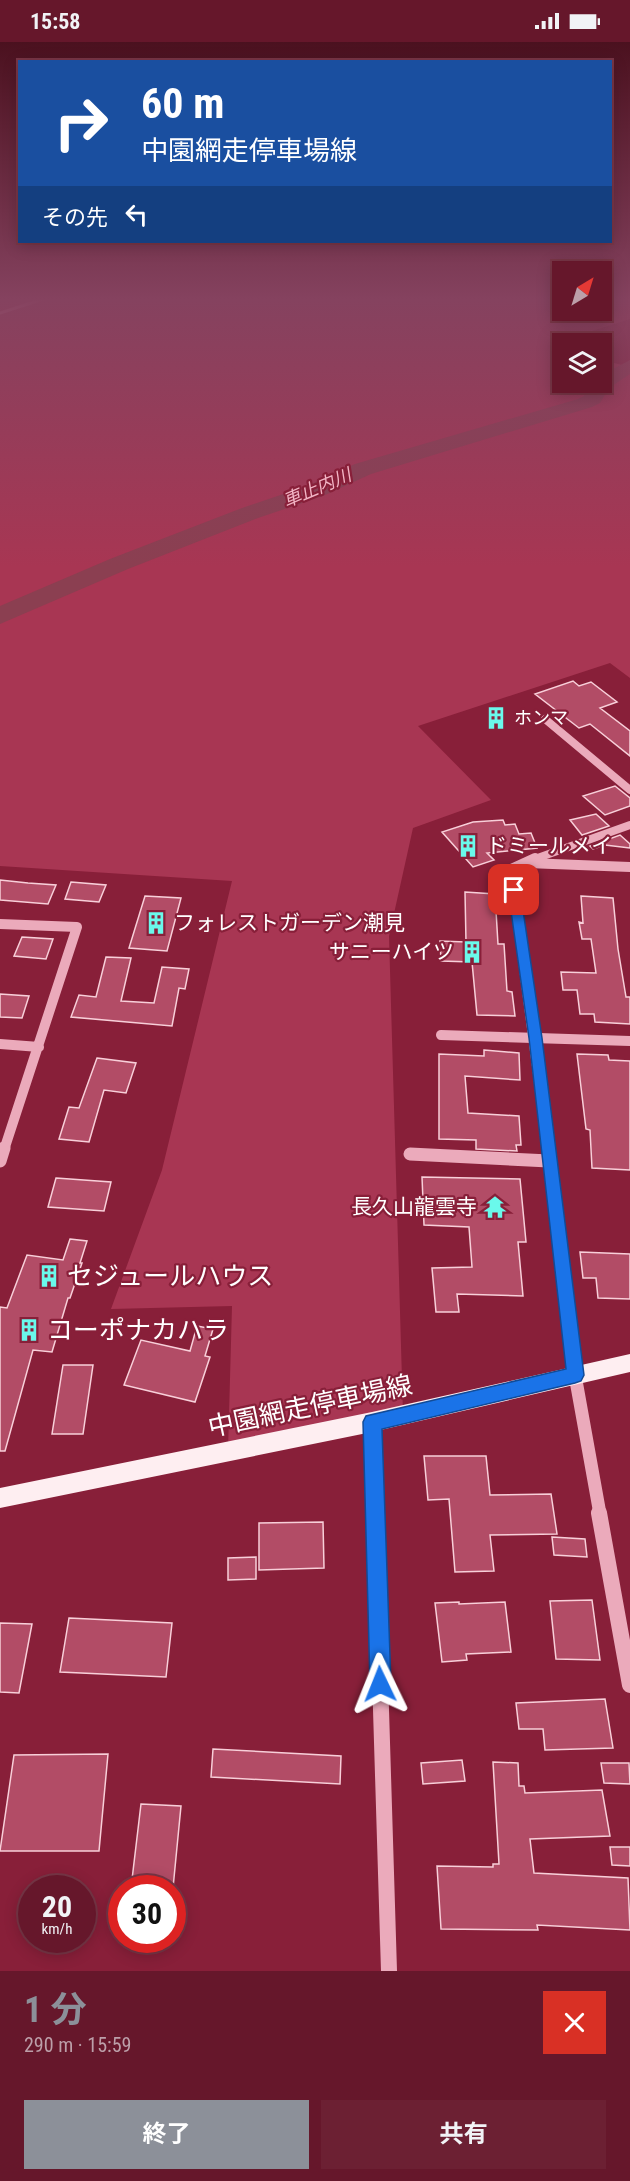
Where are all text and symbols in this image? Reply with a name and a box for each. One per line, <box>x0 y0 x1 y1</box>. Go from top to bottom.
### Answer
text: 15:58 <box>30 9 81 34</box>
text: 60 m <box>141 79 224 128</box>
icon: right <box>42 84 120 162</box>
text: 中園網走停車場線 <box>141 135 357 167</box>
icon: left <box>120 198 153 231</box>
text: その先 <box>42 205 108 230</box>
north arrow <box>552 261 612 321</box>
map controls <box>552 261 612 393</box>
button: layers <box>552 333 612 393</box>
water label: 車止内川 <box>280 463 356 511</box>
building icon: ホンマ <box>483 705 509 731</box>
place label: ホンマ <box>514 707 568 728</box>
building icon: ドミールメイ <box>455 833 481 859</box>
place label: ドミールメイ <box>486 834 612 858</box>
pin <box>488 864 539 915</box>
icon: arrive <box>497 873 530 906</box>
building icon: フォレストガーデン潮見 <box>143 910 169 936</box>
place label: フォレストガーデン潮見 <box>174 911 405 935</box>
building icon: サニーハイツ <box>459 939 485 965</box>
place label: サニーハイツ <box>329 940 454 964</box>
temple icon: 長久山龍雲寺 <box>482 1194 508 1220</box>
place label: 長久山龍雲寺 <box>351 1195 477 1219</box>
place label: セジュールハウス <box>67 1261 273 1291</box>
building icon: セジュールハウス <box>36 1263 62 1289</box>
place label: コーポナカハラ <box>47 1315 229 1345</box>
building icon: コーポナカハラ <box>16 1317 42 1343</box>
street label: 中園網走停車場線 <box>205 1370 415 1442</box>
position arrow <box>348 1652 412 1716</box>
speed limit sign: 30 <box>108 1875 186 1953</box>
text: 20 <box>42 1889 72 1924</box>
text: km/h <box>42 1920 72 1938</box>
text: 1 分 <box>24 1989 87 2031</box>
button: close <box>543 1991 606 2054</box>
text: 290 m · 15:59 <box>24 2033 131 2057</box>
button: 終了 <box>24 2100 309 2169</box>
button: 共有 <box>321 2100 606 2169</box>

